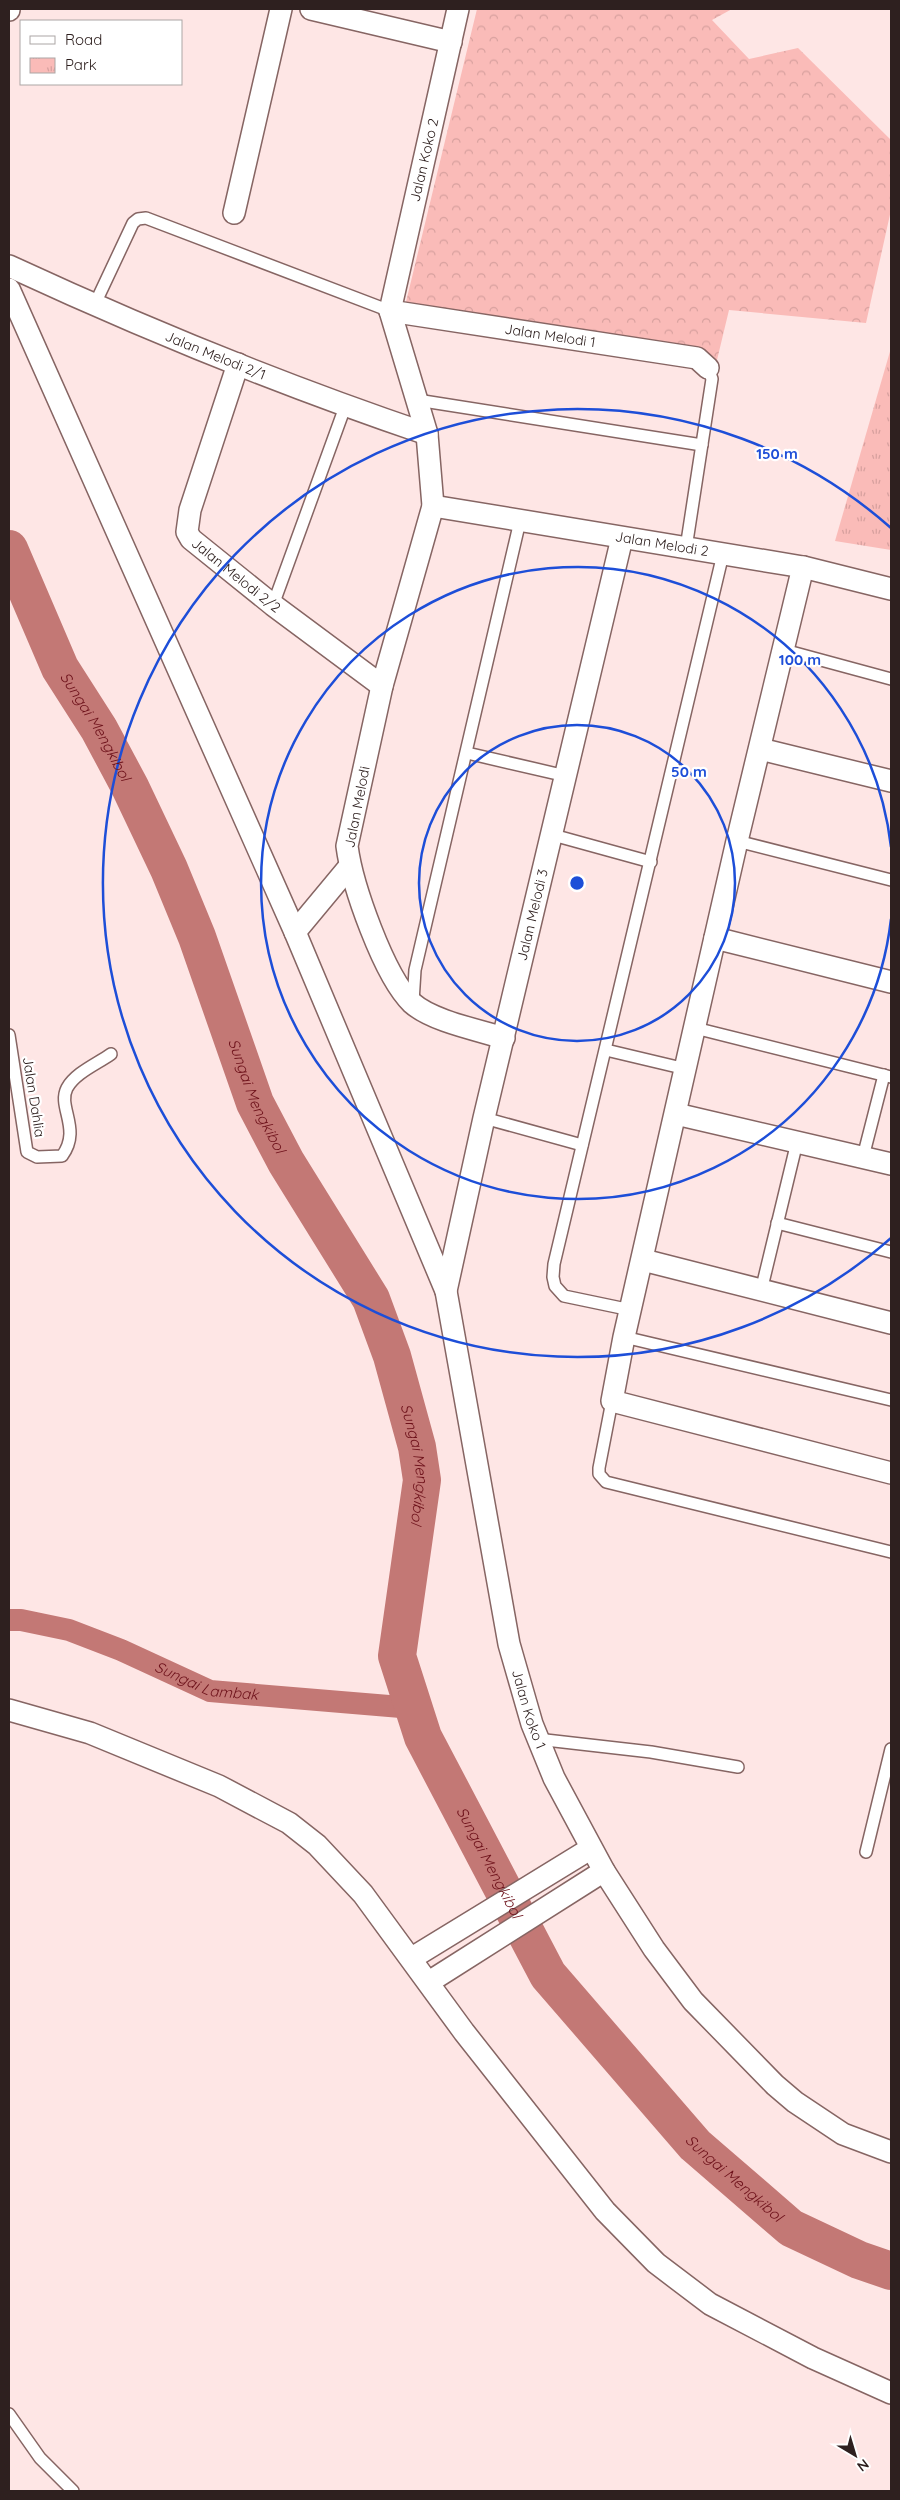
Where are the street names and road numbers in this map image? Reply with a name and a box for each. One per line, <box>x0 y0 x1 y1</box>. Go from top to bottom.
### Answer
street label: Jalan Koko 2 <box>406 116 442 203</box>
street label: Jalan Melodi 1 <box>503 320 597 351</box>
street label: Jalan Melodi 2/1 <box>163 327 268 384</box>
street label: Jalan Melodi 2 <box>614 527 710 560</box>
street label: Jalan Melodi 2/2 <box>188 534 285 617</box>
street label: Jalan Melodi <box>340 765 374 849</box>
street label: Jalan Melodi 3 <box>513 867 552 963</box>
street label: Jalan Dahlia <box>19 1055 49 1139</box>
street label: Jalan Koko 1 <box>508 1667 550 1752</box>

